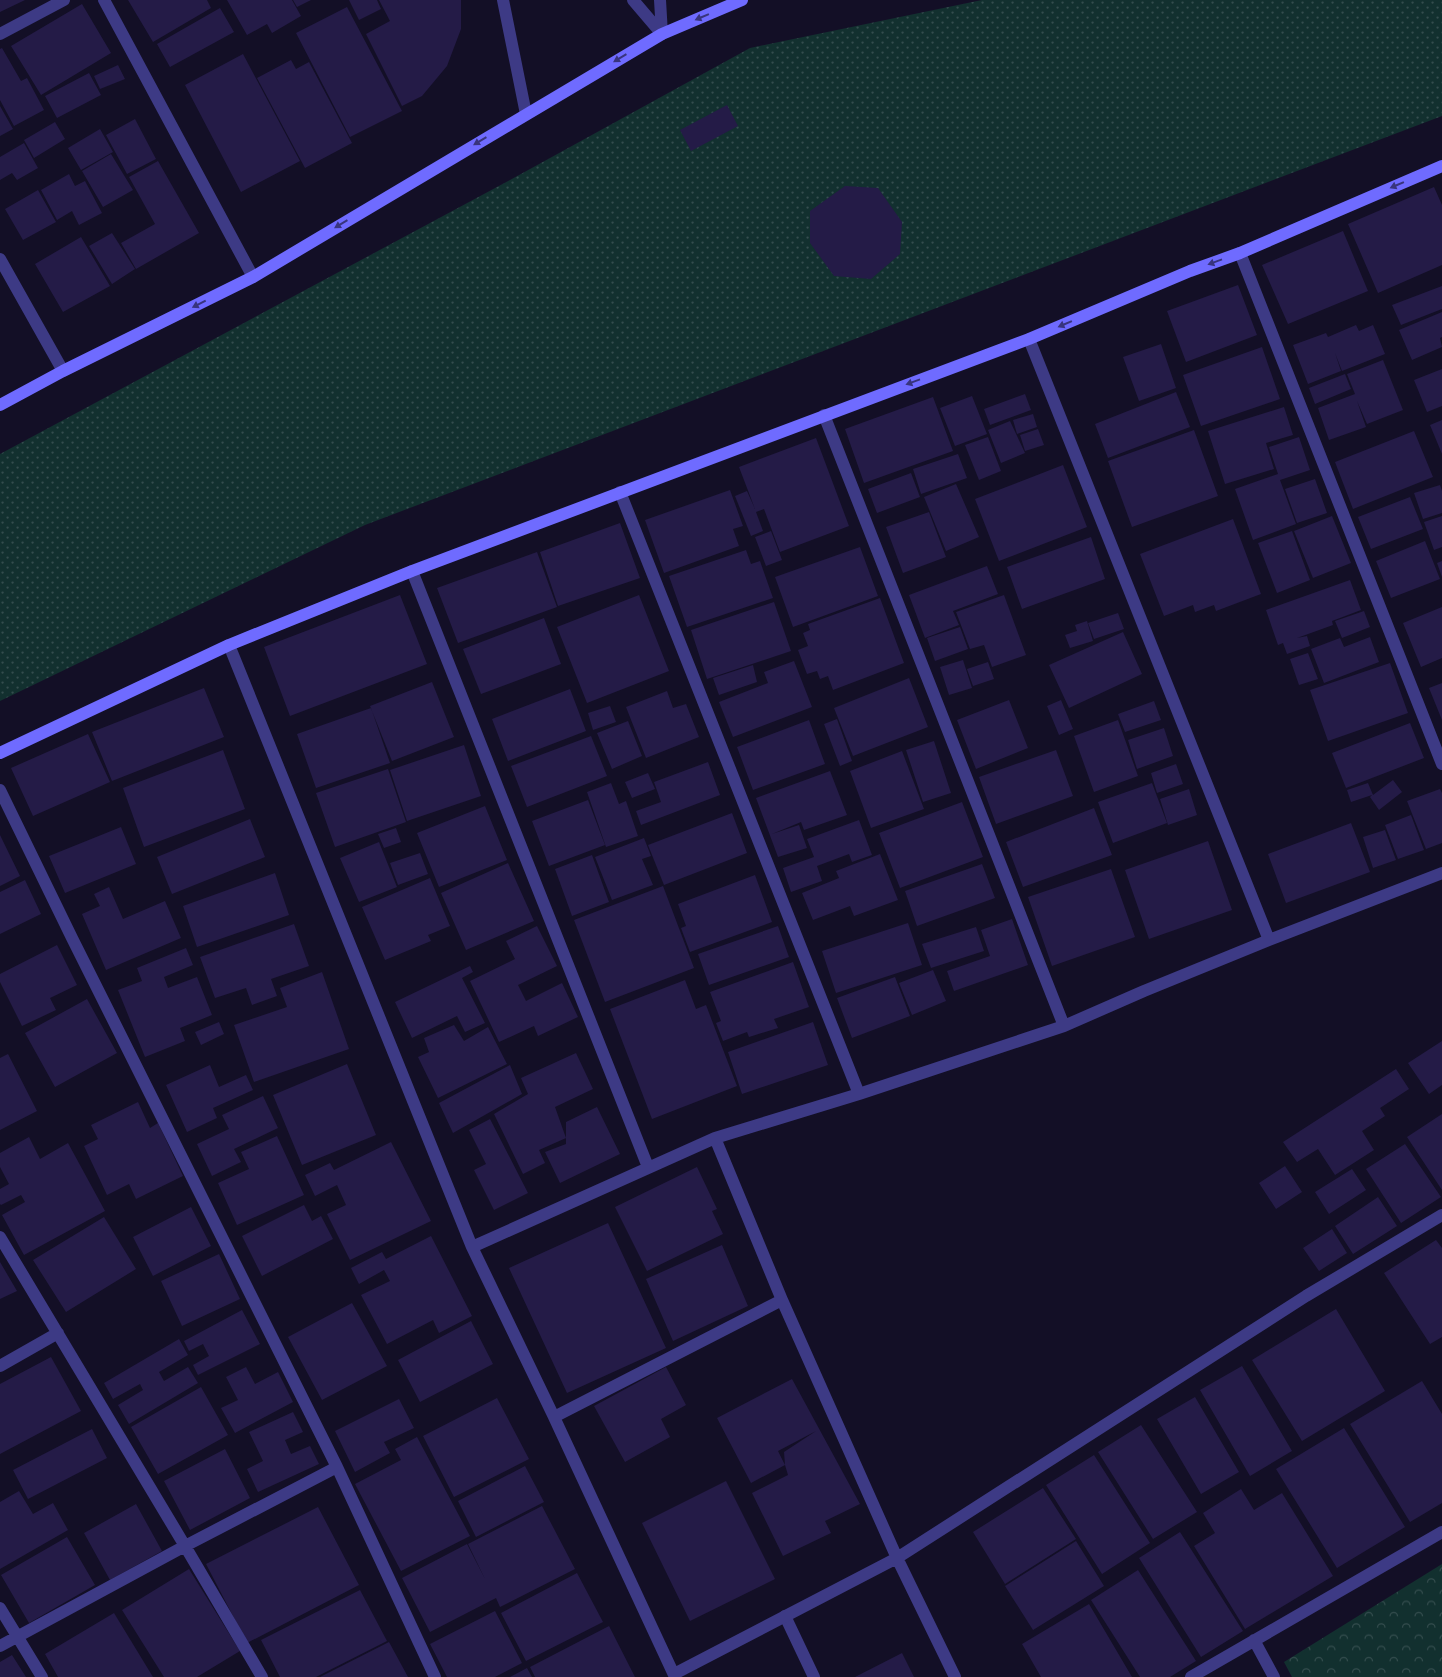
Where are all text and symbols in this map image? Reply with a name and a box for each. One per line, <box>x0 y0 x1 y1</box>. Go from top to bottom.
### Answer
one-way arrow <box>695 13 709 21</box>
one-way arrow <box>613 54 626 63</box>
one-way arrow <box>474 137 487 146</box>
one-way arrow <box>1390 182 1404 190</box>
one-way arrow <box>334 220 347 229</box>
one-way arrow <box>1208 259 1223 266</box>
one-way arrow <box>192 300 206 308</box>
one-way arrow <box>1058 320 1072 328</box>
one-way arrow <box>906 379 921 386</box>

